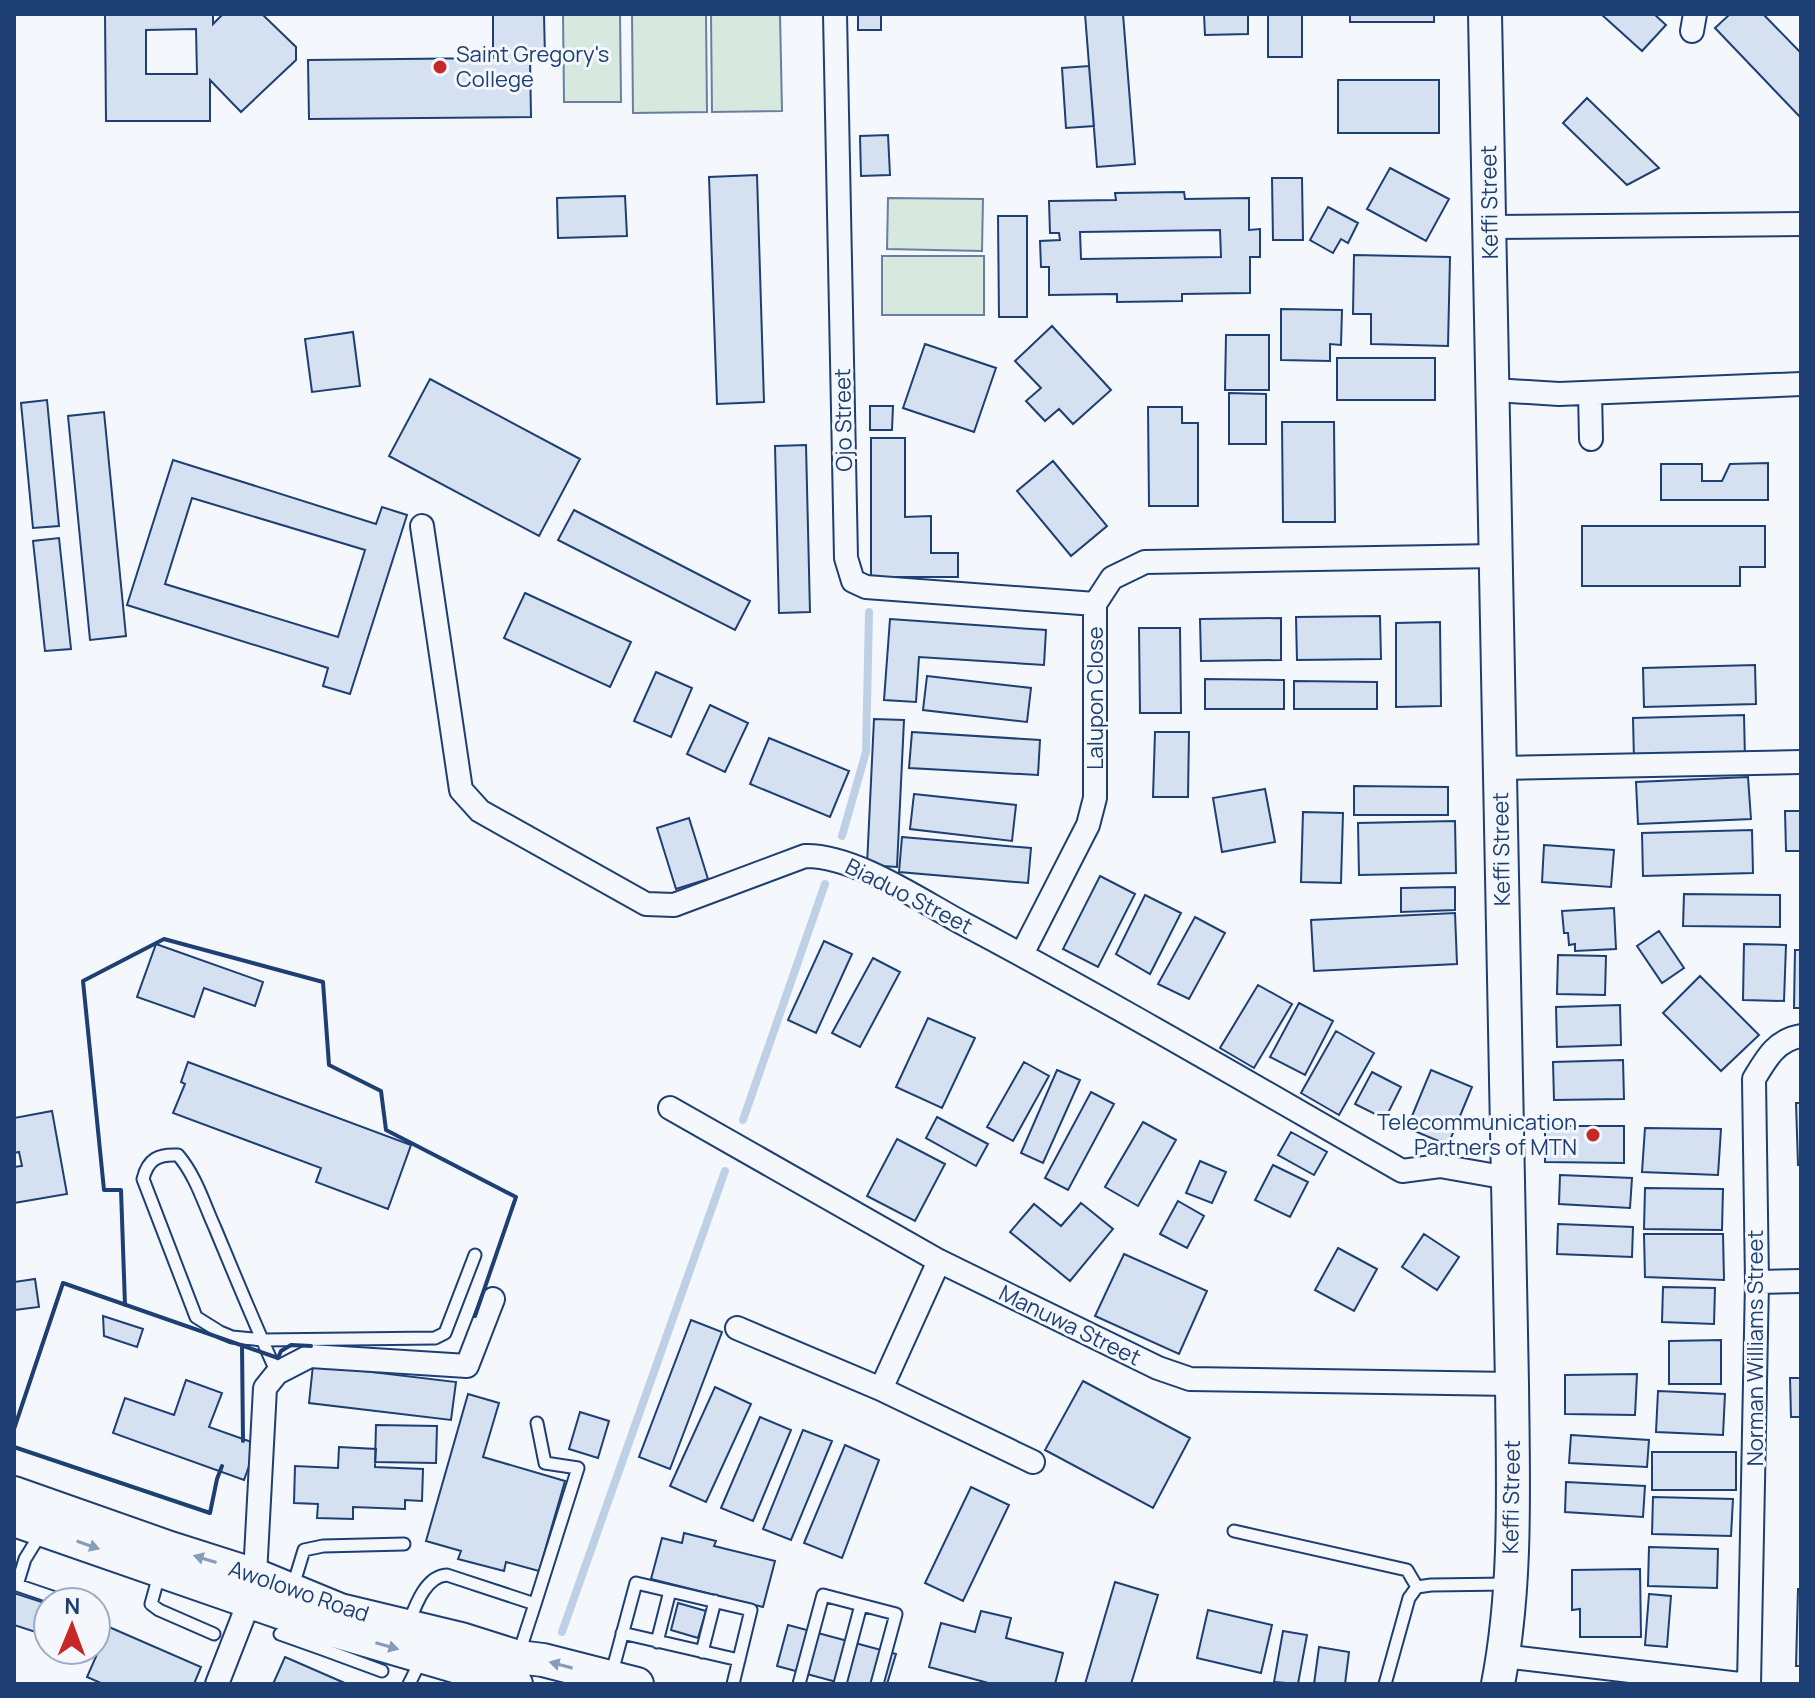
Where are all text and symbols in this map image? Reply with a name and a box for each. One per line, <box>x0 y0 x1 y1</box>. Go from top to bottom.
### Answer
place label: Saint Gregory's College <box>456 39 609 94</box>
marker: Saint Gregory's College <box>431 58 449 76</box>
street label: Keffi Street <box>1473 145 1505 259</box>
street label: Ojo Street <box>827 368 859 472</box>
street label: Lalupon Close <box>1080 626 1110 770</box>
street label: Keffi Street <box>1485 792 1517 906</box>
street label: Biaduo Street <box>840 851 978 941</box>
place label: Telecommunication Partners of MTN <box>1377 1107 1577 1162</box>
marker: Telecommunication Partners of MTN <box>1584 1126 1602 1144</box>
street label: Norman Williams Street <box>1740 1230 1770 1466</box>
street label: Manuwa Street <box>994 1278 1146 1372</box>
street label: Keffi Street <box>1495 1440 1527 1554</box>
one-way arrow <box>76 1540 100 1552</box>
one-way arrow <box>193 1553 217 1565</box>
street label: Awolowo Road <box>225 1553 373 1629</box>
north arrow <box>32 1586 112 1666</box>
text: N <box>64 1591 81 1621</box>
one-way arrow <box>374 1641 399 1653</box>
one-way arrow <box>548 1658 572 1671</box>

